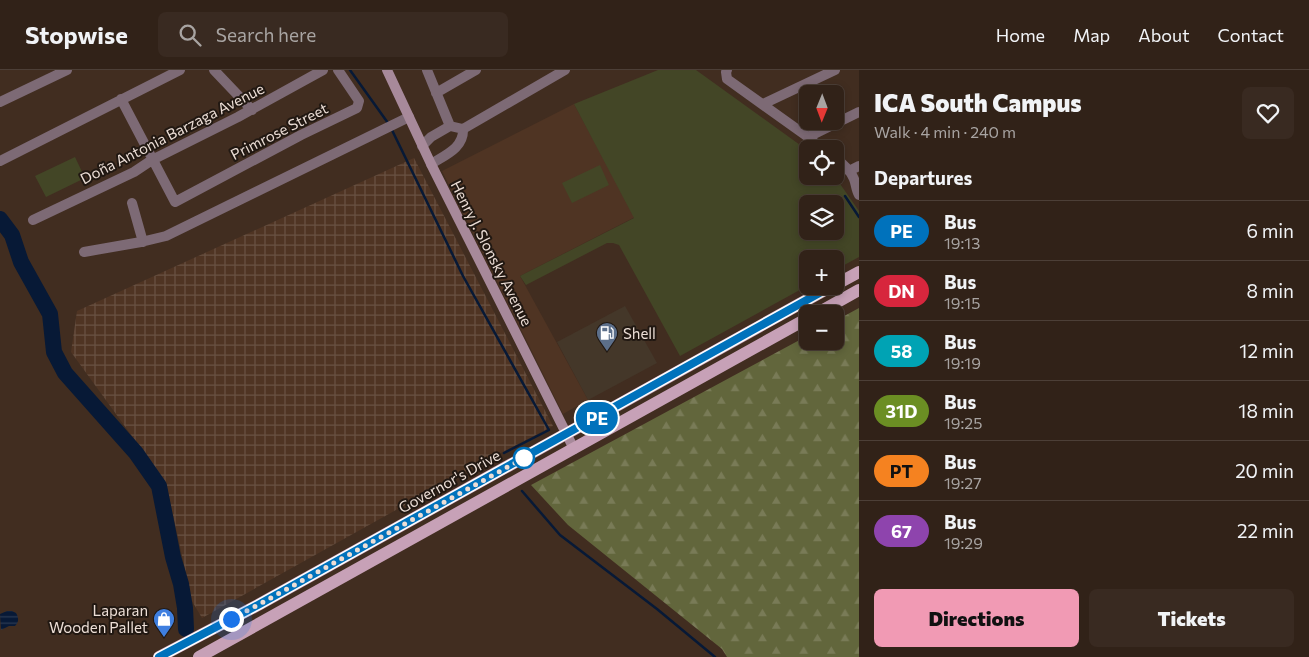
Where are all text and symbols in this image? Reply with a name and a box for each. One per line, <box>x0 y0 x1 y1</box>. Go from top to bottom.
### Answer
search box <box>158 12 508 57</box>
text: Stopwise <box>25 20 128 49</box>
icon: search <box>176 21 204 49</box>
text: Search here <box>216 23 316 46</box>
text: Home <box>996 24 1045 46</box>
text: Map <box>1073 24 1110 46</box>
text: About <box>1138 24 1190 46</box>
text: Contact <box>1218 24 1284 46</box>
street label: Doña Antonia Barzaga Avenue <box>77 79 267 187</box>
north arrow <box>799 85 844 130</box>
map controls <box>799 85 844 350</box>
button: heart <box>1242 87 1294 139</box>
text: ICA South Campus <box>874 88 1082 117</box>
street label: Primrose Street <box>227 99 331 163</box>
text: Walk · 4 min · 240 m <box>874 122 1016 141</box>
button: locate <box>799 140 844 185</box>
text: Departures <box>874 166 972 189</box>
street label: Henry J. Slonsky Avenue <box>447 177 537 329</box>
button: layers <box>799 195 844 240</box>
text: Bus <box>944 210 976 233</box>
text: 6 min <box>1246 219 1294 242</box>
text: PE <box>890 220 913 242</box>
text: 19:13 <box>944 233 980 252</box>
button: + <box>799 250 844 295</box>
text: Bus <box>944 270 976 293</box>
text: 8 min <box>1246 279 1294 302</box>
text: DN <box>888 280 915 302</box>
text: 19:15 <box>944 293 980 312</box>
button: − <box>799 305 844 350</box>
fuel station icon: Shell <box>595 321 619 352</box>
place label: Shell <box>623 324 656 342</box>
text: Bus <box>944 330 976 353</box>
text: 12 min <box>1239 339 1294 362</box>
text: 58 <box>891 340 912 362</box>
text: 19:19 <box>944 353 981 372</box>
text: Bus <box>944 390 976 413</box>
text: 18 min <box>1238 399 1294 422</box>
text: 31D <box>886 400 917 422</box>
line badge: PE <box>574 402 620 434</box>
text: PE <box>586 407 608 429</box>
text: 19:25 <box>944 413 982 432</box>
street label: Governor's Drive <box>395 446 503 516</box>
unlabelled marker <box>513 447 535 469</box>
text: Bus <box>944 450 976 473</box>
text: 20 min <box>1235 459 1294 482</box>
text: PT <box>890 460 913 482</box>
text: 19:27 <box>944 473 982 492</box>
text: Bus <box>944 510 976 533</box>
text: 22 min <box>1237 519 1294 542</box>
text: 67 <box>891 520 912 542</box>
text: 19:29 <box>944 533 983 552</box>
button: Directions <box>874 589 1079 647</box>
button: Tickets <box>1089 589 1294 647</box>
place label: Laparan Wooden Pallet <box>49 601 148 636</box>
shop icon: Laparan Wooden Pallet <box>152 607 176 638</box>
your location <box>219 607 244 632</box>

